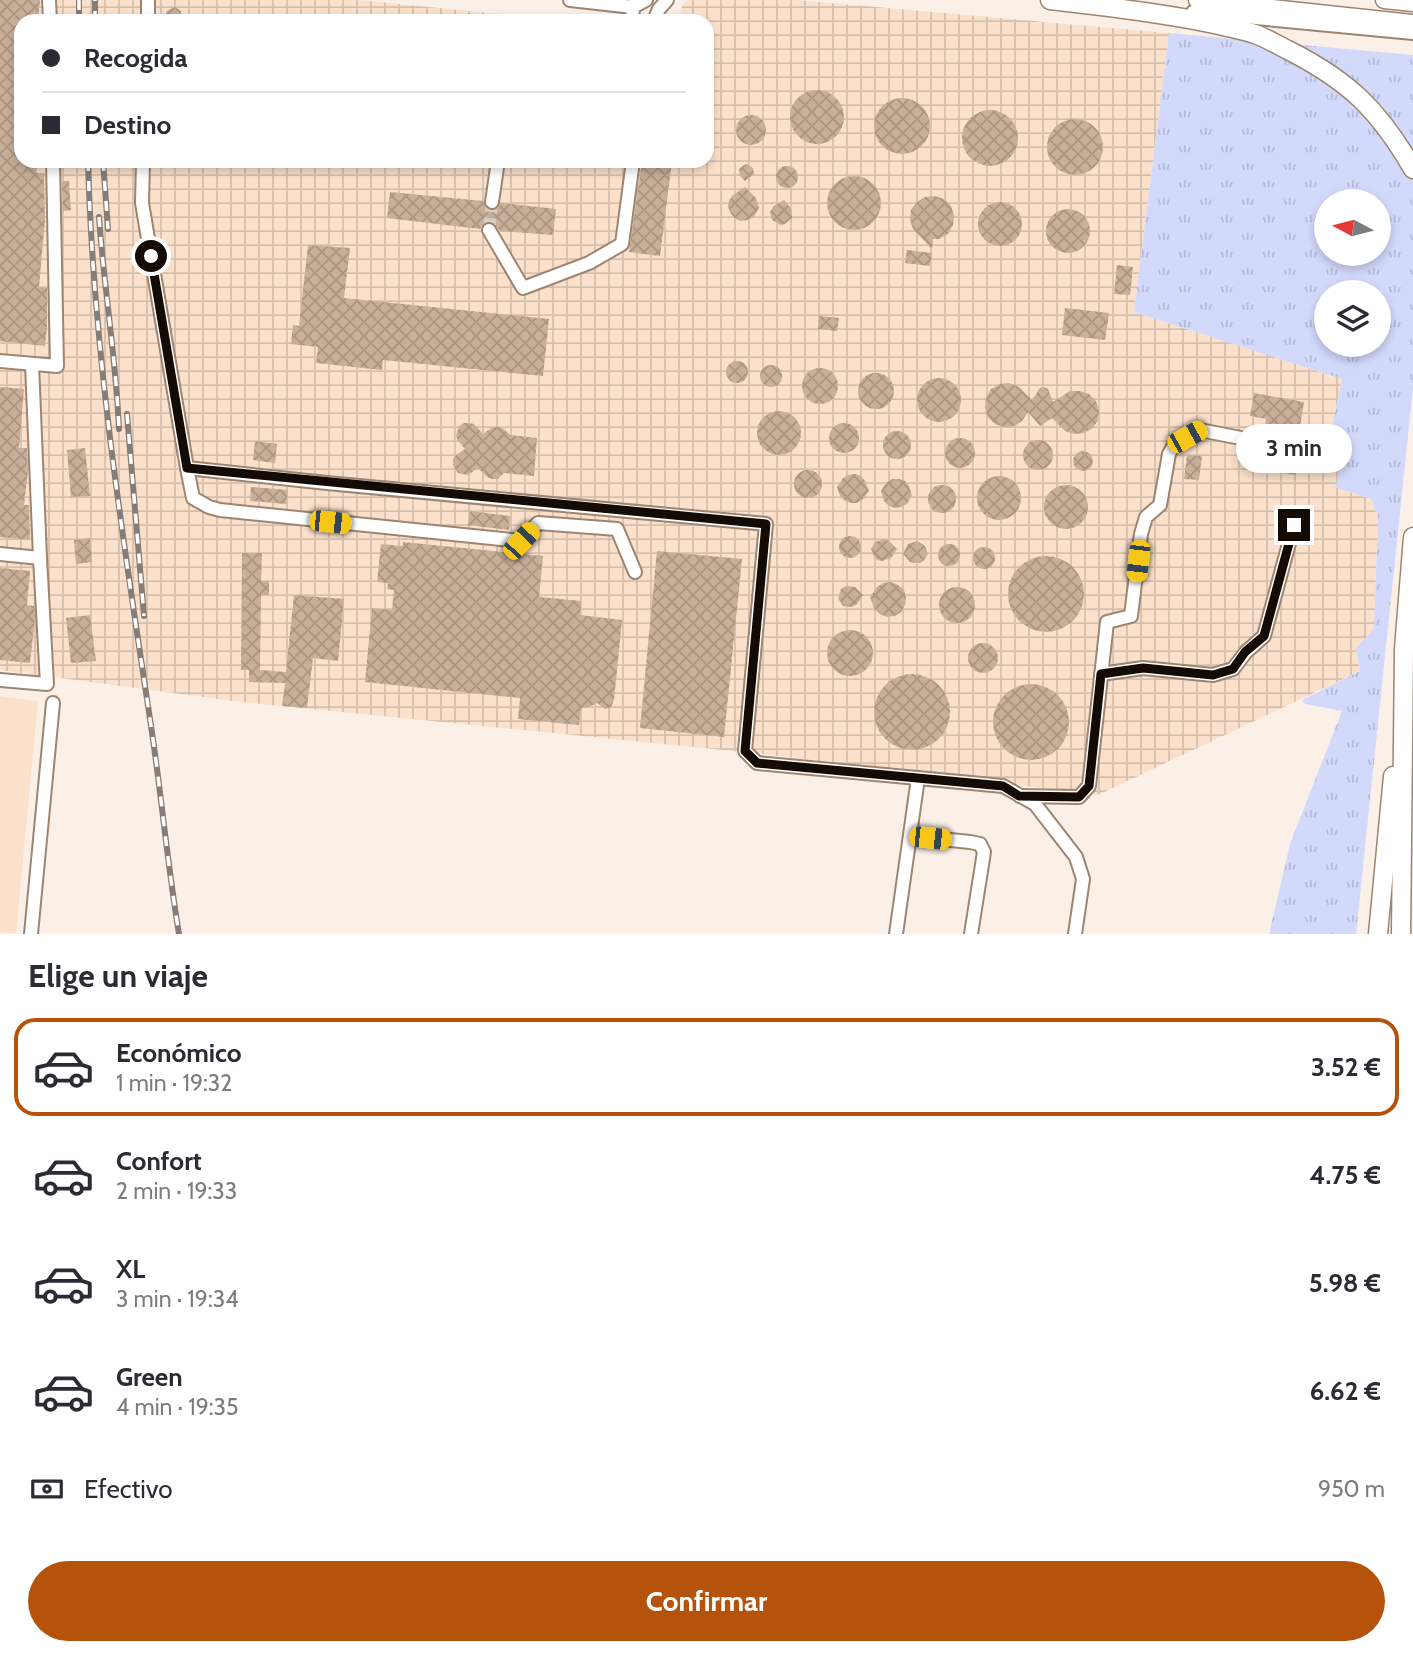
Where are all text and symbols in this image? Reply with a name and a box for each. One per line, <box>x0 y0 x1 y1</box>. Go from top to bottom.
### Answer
text: Recogida <box>84 42 187 74</box>
text: Destino <box>84 109 171 141</box>
north arrow <box>1314 189 1391 266</box>
map controls <box>1314 189 1391 357</box>
route start <box>135 240 167 272</box>
button: layers <box>1314 280 1391 357</box>
car <box>1164 418 1211 456</box>
callout: 3 min <box>1236 424 1352 472</box>
text: 3 min <box>1266 434 1322 462</box>
car <box>309 509 352 535</box>
route end <box>1278 509 1310 541</box>
car <box>499 518 544 564</box>
car <box>1126 539 1151 583</box>
car <box>909 825 952 851</box>
text: Elige un viaje <box>28 956 208 995</box>
icon: car <box>32 1036 95 1099</box>
text: Económico <box>116 1037 242 1069</box>
text: 3.52 € <box>1311 1051 1381 1083</box>
text: 1 min · 19:32 <box>116 1069 232 1097</box>
icon: car <box>32 1144 95 1207</box>
text: Confort <box>116 1145 202 1177</box>
text: 4.75 € <box>1309 1159 1381 1191</box>
text: 2 min · 19:33 <box>116 1177 237 1205</box>
icon: car <box>32 1252 95 1315</box>
text: XL <box>116 1253 145 1285</box>
text: 5.98 € <box>1309 1267 1381 1299</box>
text: 3 min · 19:34 <box>116 1285 238 1313</box>
icon: car <box>32 1360 95 1423</box>
text: Green <box>116 1361 183 1393</box>
text: 6.62 € <box>1310 1375 1381 1407</box>
text: 4 min · 19:35 <box>116 1393 238 1421</box>
icon: cash <box>28 1470 66 1508</box>
text: Efectivo <box>84 1473 173 1505</box>
text: 950 m <box>1318 1475 1385 1503</box>
button: Confirmar <box>28 1561 1385 1641</box>

